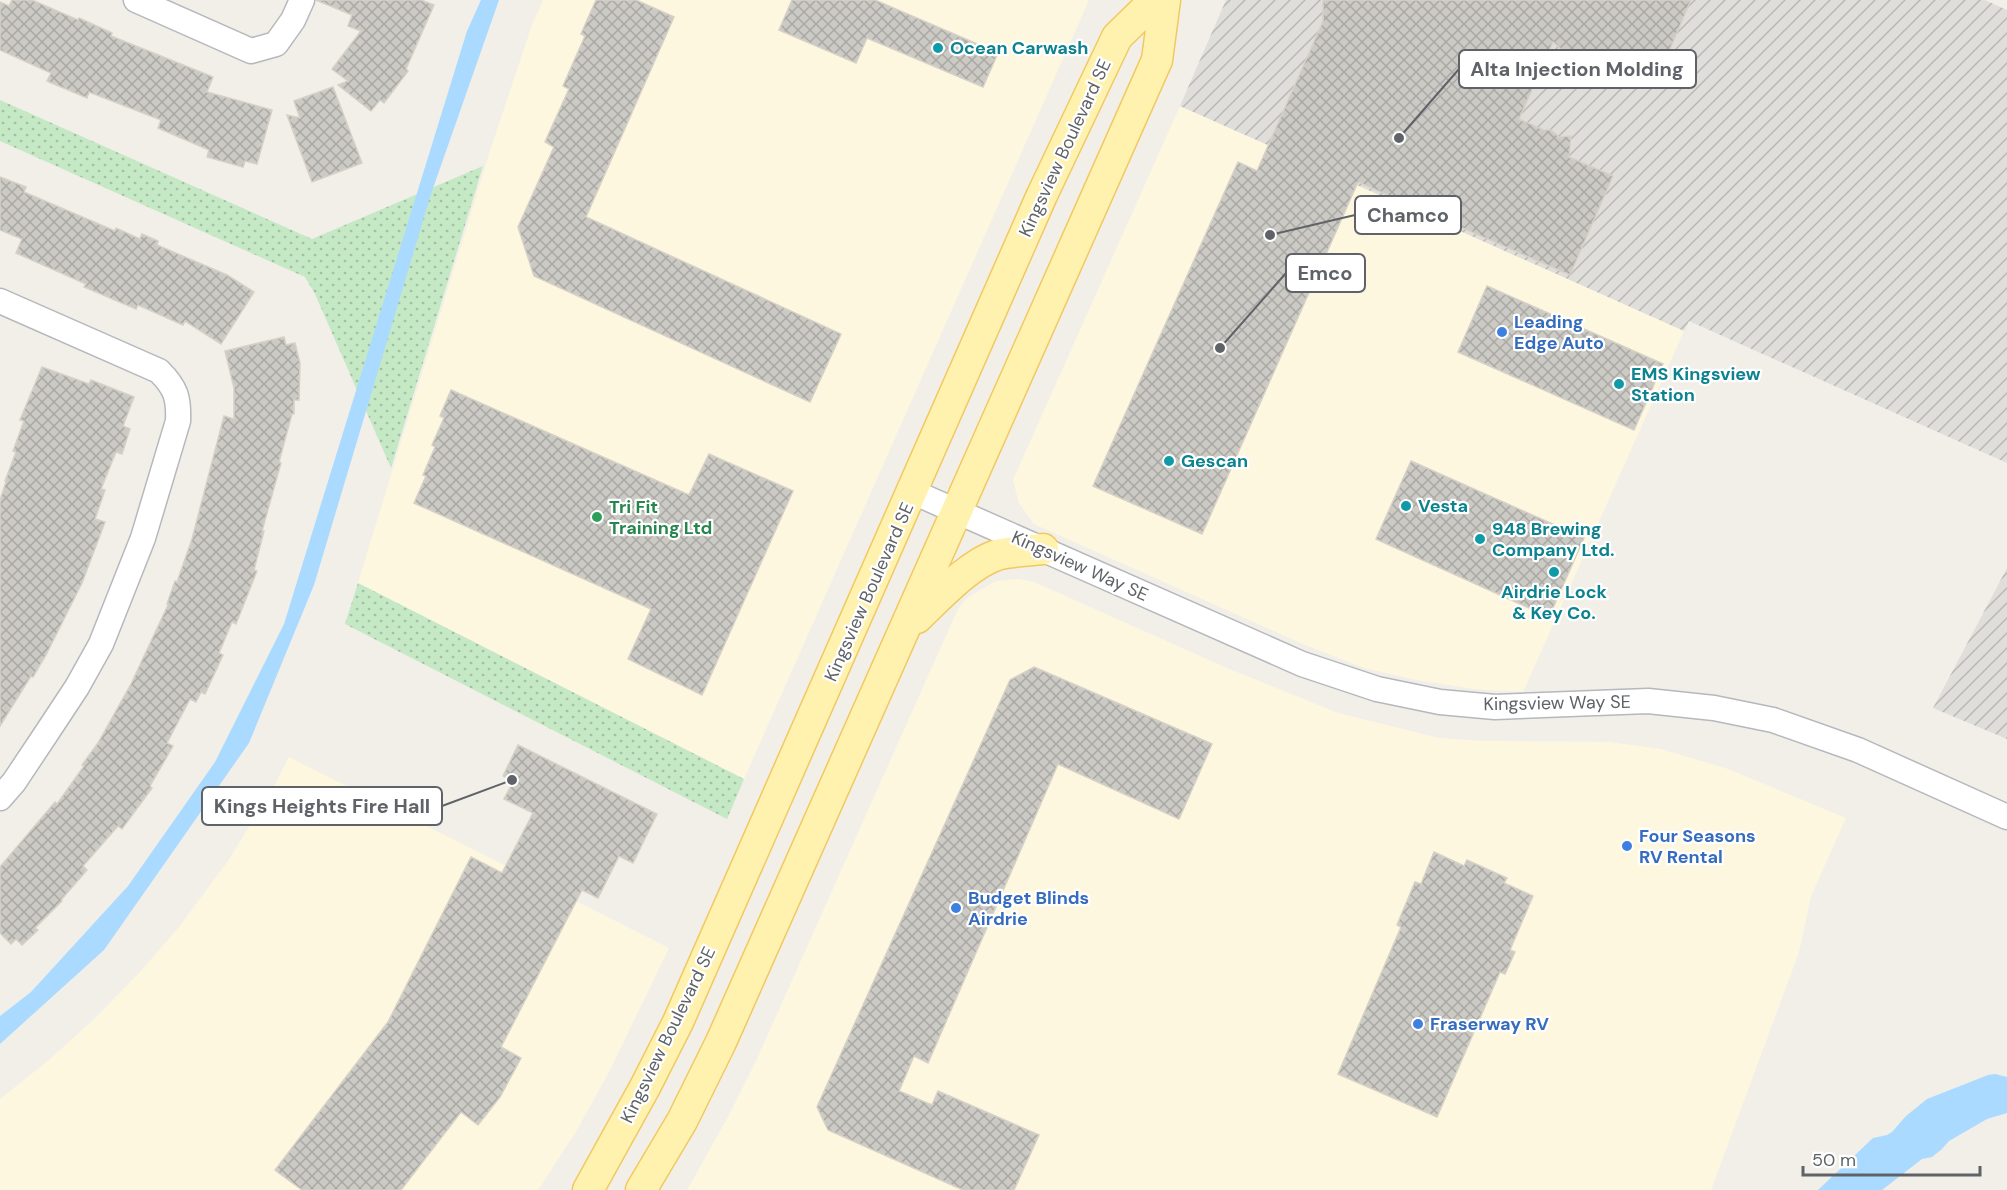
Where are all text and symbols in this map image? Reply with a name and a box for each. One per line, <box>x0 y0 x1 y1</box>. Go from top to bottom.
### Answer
place label: Ocean Carwash <box>950 36 1089 60</box>
marker: Ocean Carwash <box>931 41 945 55</box>
callout: Alta Injection Molding <box>1459 50 1696 88</box>
street label: Kingsview Boulevard SE <box>1013 55 1117 241</box>
text: Alta Injection Molding <box>1470 56 1684 82</box>
callout: Chamco <box>1355 196 1461 234</box>
text: Chamco <box>1367 202 1449 228</box>
callout: Emco <box>1286 254 1365 292</box>
text: Emco <box>1298 260 1352 286</box>
place label: Leading Edge Auto <box>1514 310 1604 355</box>
marker: Leading Edge Auto <box>1495 325 1509 339</box>
place label: EMS Kingsview Station <box>1631 362 1761 407</box>
marker: EMS Kingsview Station <box>1612 377 1626 391</box>
place label: Gescan <box>1181 449 1248 473</box>
marker: Gescan <box>1162 454 1176 468</box>
place label: Vesta <box>1418 494 1468 518</box>
place label: Tri Fit Training Ltd <box>609 495 712 540</box>
street label: Kingsview Boulevard SE <box>819 499 919 685</box>
marker: Vesta <box>1399 499 1413 513</box>
marker: Tri Fit Training Ltd <box>590 510 604 524</box>
place label: 948 Brewing Company Ltd. <box>1492 517 1614 562</box>
street label: Kingsview Way SE <box>1008 525 1152 607</box>
marker: 948 Brewing Company Ltd. <box>1473 532 1487 546</box>
marker: Airdrie Lock & Key Co. <box>1547 565 1561 579</box>
place label: Airdrie Lock & Key Co. <box>1501 580 1608 625</box>
street label: Kingsview Way SE <box>1483 690 1631 716</box>
callout: Kings Heights Fire Hall <box>202 787 442 825</box>
text: Kings Heights Fire Hall <box>214 793 430 819</box>
place label: Four Seasons RV Rental <box>1639 824 1756 869</box>
marker: Four Seasons RV Rental <box>1620 839 1634 853</box>
place label: Budget Blinds Airdrie <box>968 886 1089 931</box>
marker: Budget Blinds Airdrie <box>949 901 963 915</box>
street label: Kingsview Boulevard SE <box>615 943 721 1127</box>
place label: Fraserway RV <box>1430 1012 1549 1036</box>
marker: Fraserway RV <box>1411 1017 1425 1031</box>
scale bar <box>1803 1139 1980 1177</box>
text: 50 m <box>1812 1148 1856 1172</box>

